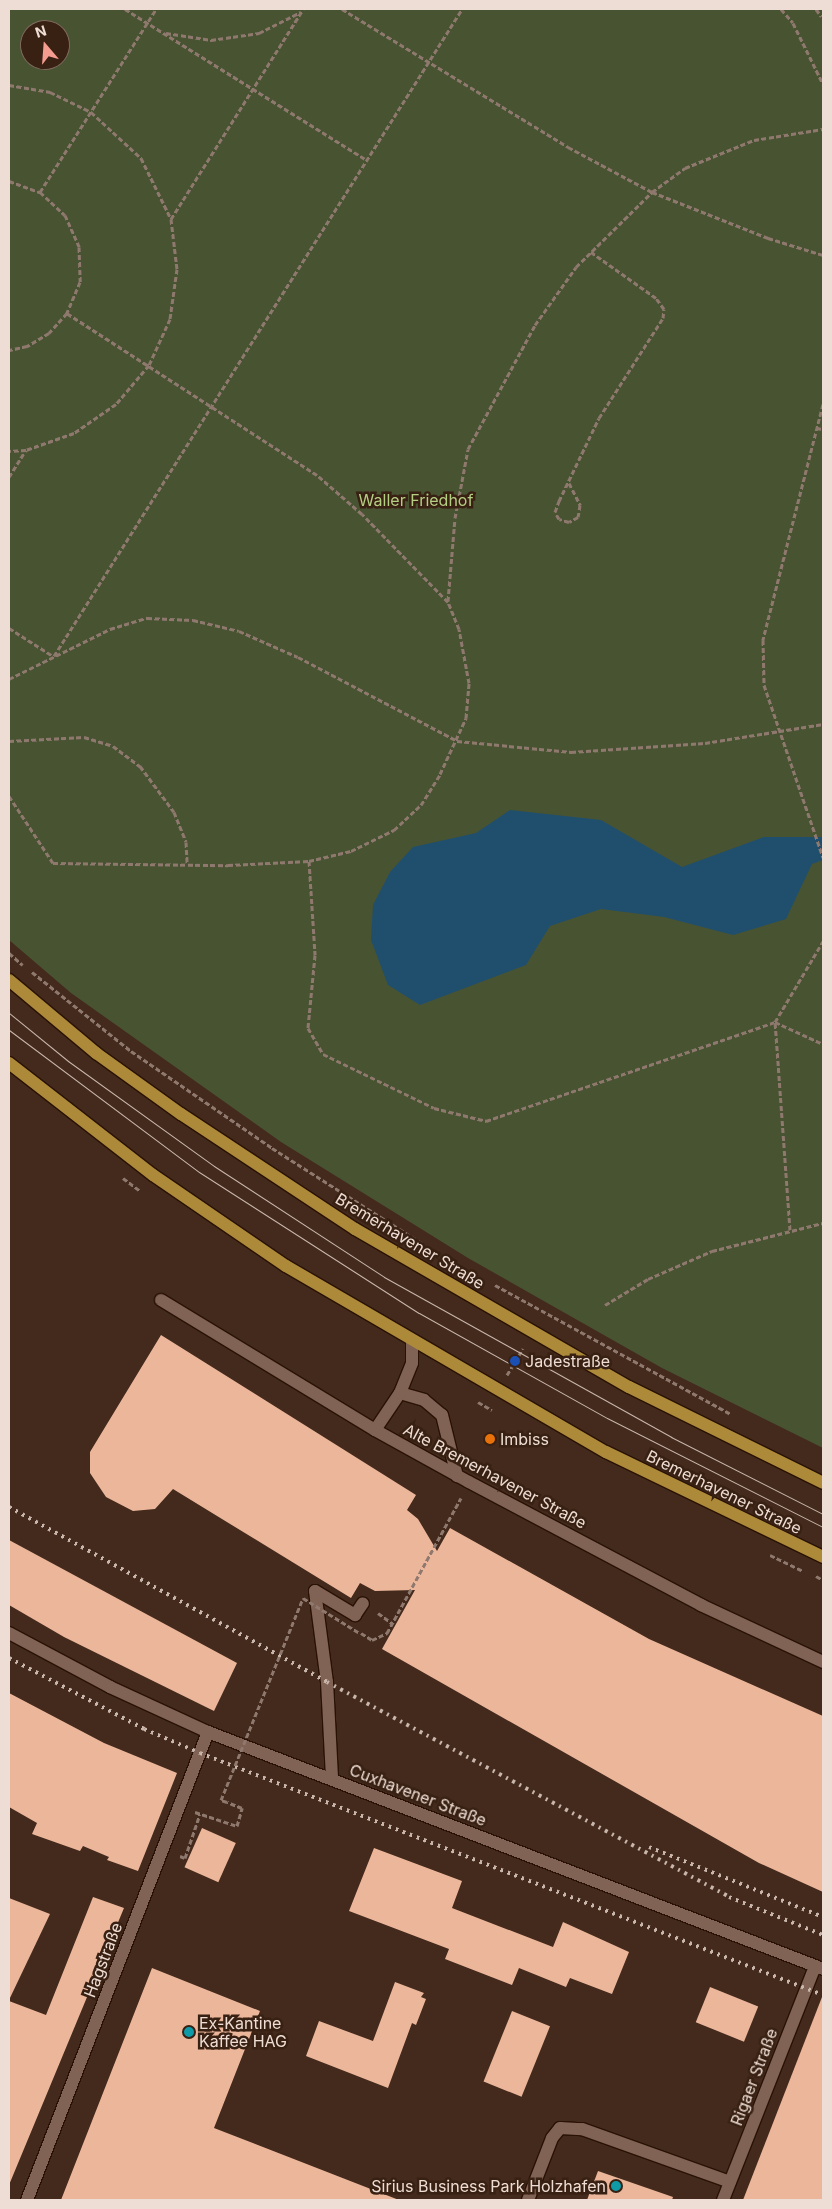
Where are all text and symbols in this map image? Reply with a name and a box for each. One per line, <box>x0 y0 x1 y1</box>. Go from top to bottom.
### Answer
north arrow <box>20 20 70 70</box>
text: N <box>33 21 48 41</box>
park label: Waller Friedhof <box>359 490 473 510</box>
street label: Bremerhavener Straße <box>332 1189 488 1293</box>
place label: Jadestraße <box>525 1351 610 1371</box>
marker: Jadestraße <box>509 1355 521 1367</box>
street label: Alte Bremerhavener Straße <box>400 1420 590 1532</box>
place label: Imbiss <box>500 1429 549 1449</box>
marker: Imbiss <box>484 1433 496 1445</box>
street label: Bremerhavener Straße <box>643 1446 805 1538</box>
street label: Cuxhavener Straße <box>347 1760 489 1830</box>
street label: Hagstraße <box>80 1920 126 2000</box>
place label: Ex-Kantine Kaffee HAG <box>199 2013 287 2051</box>
marker: Ex-Kantine Kaffee HAG <box>183 2026 195 2038</box>
street label: Rigaer Straße <box>727 2026 781 2128</box>
place label: Sirius Business Park Holzhafen <box>371 2176 606 2196</box>
marker: Sirius Business Park Holzhafen <box>610 2180 622 2192</box>

